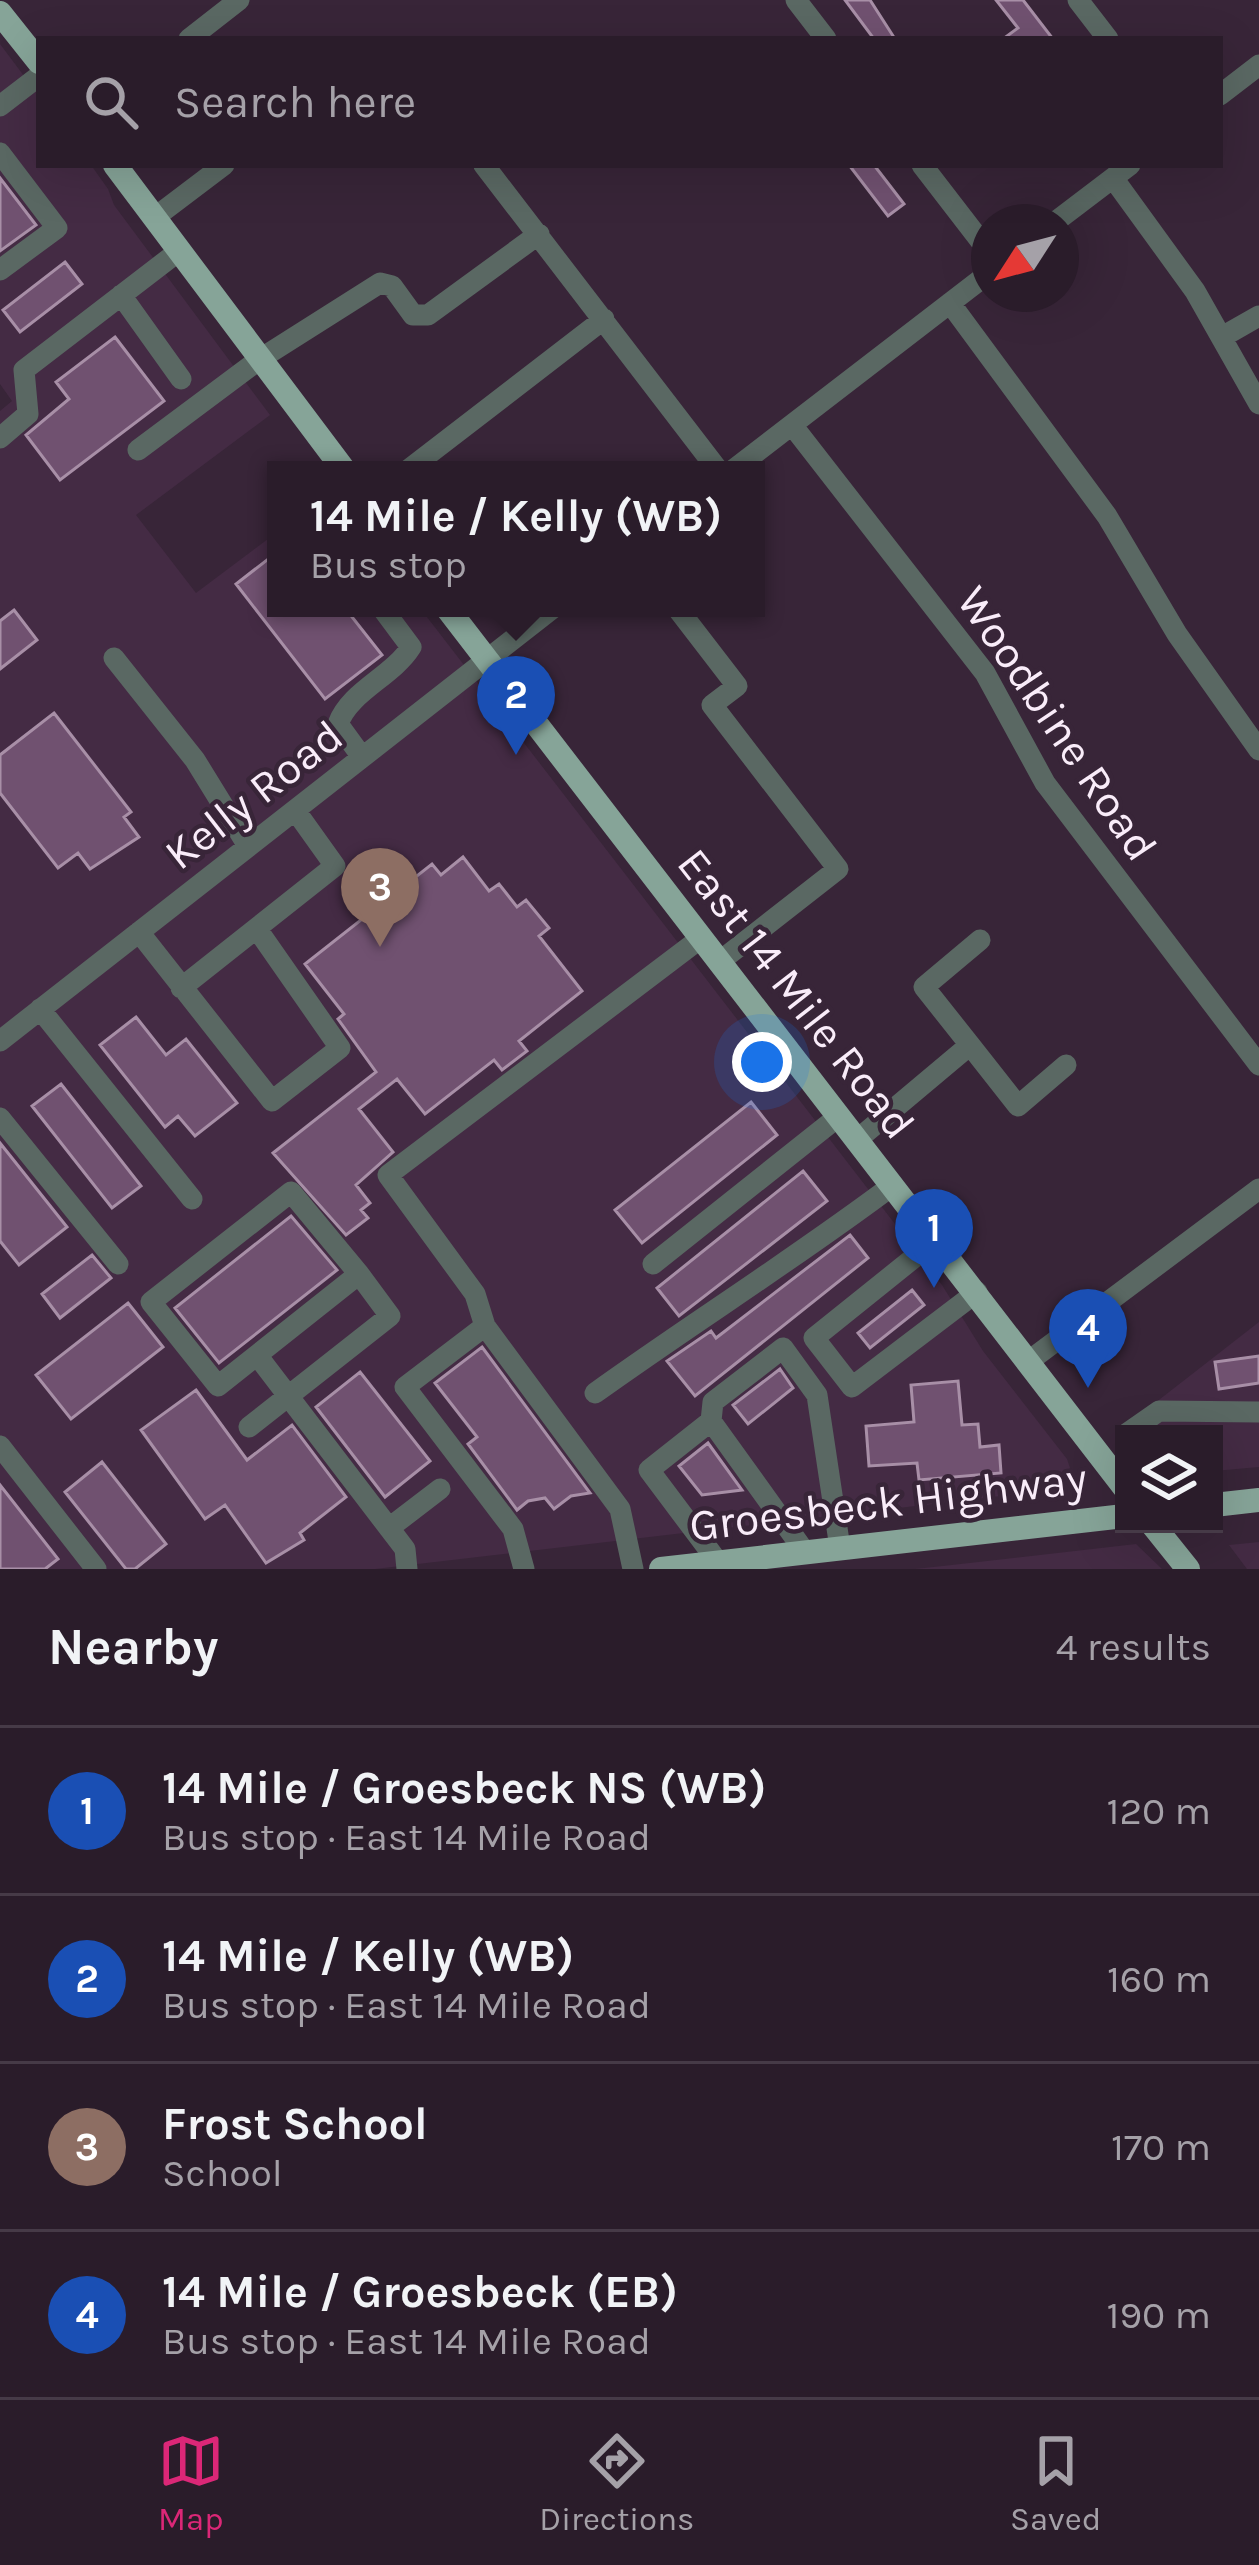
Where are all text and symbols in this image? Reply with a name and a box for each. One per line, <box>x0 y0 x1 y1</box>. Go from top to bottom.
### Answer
search box <box>36 36 1223 168</box>
icon: search <box>78 69 144 135</box>
text: Search here <box>174 76 416 128</box>
north arrow <box>971 204 1079 312</box>
popup <box>267 461 765 617</box>
text: 14 Mile / Kelly (WB) <box>310 490 722 542</box>
text: Bus stop <box>310 542 467 588</box>
street label: Woodbine Road <box>946 577 1168 870</box>
pin: 2 <box>477 656 555 755</box>
street label: Kelly Road <box>155 709 353 881</box>
street label: East 14 Mile Road <box>667 838 926 1149</box>
pin: 3 <box>341 848 419 947</box>
your location <box>732 1032 792 1092</box>
pin: 1 <box>895 1189 973 1288</box>
pin: 4 <box>1049 1289 1127 1388</box>
map controls <box>1115 1425 1223 1533</box>
button: layers <box>1115 1425 1223 1533</box>
street label: Groesbeck Highway <box>686 1452 1090 1553</box>
text: Nearby <box>48 1617 218 1677</box>
text: 4 results <box>1056 1624 1211 1670</box>
text: 14 Mile / Groesbeck NS (WB) <box>162 1762 766 1814</box>
text: 1 <box>80 1788 94 1834</box>
text: 120 m <box>1107 1788 1211 1834</box>
text: Bus stop · East 14 Mile Road <box>162 1814 651 1860</box>
text: 14 Mile / Kelly (WB) <box>162 1930 574 1982</box>
text: 2 <box>75 1956 99 2002</box>
text: 160 m <box>1107 1956 1211 2002</box>
text: Bus stop · East 14 Mile Road <box>162 1982 651 2028</box>
text: Frost School <box>162 2098 428 2150</box>
text: 3 <box>75 2124 99 2170</box>
text: 170 m <box>1111 2124 1211 2170</box>
text: School <box>162 2150 283 2196</box>
text: 14 Mile / Groesbeck (EB) <box>162 2266 678 2318</box>
text: 4 <box>75 2292 99 2338</box>
text: 190 m <box>1107 2292 1211 2338</box>
text: Bus stop · East 14 Mile Road <box>162 2318 651 2364</box>
tab: Map <box>158 2428 224 2538</box>
tab: Directions <box>539 2428 694 2538</box>
tab: Saved <box>1010 2428 1101 2538</box>

